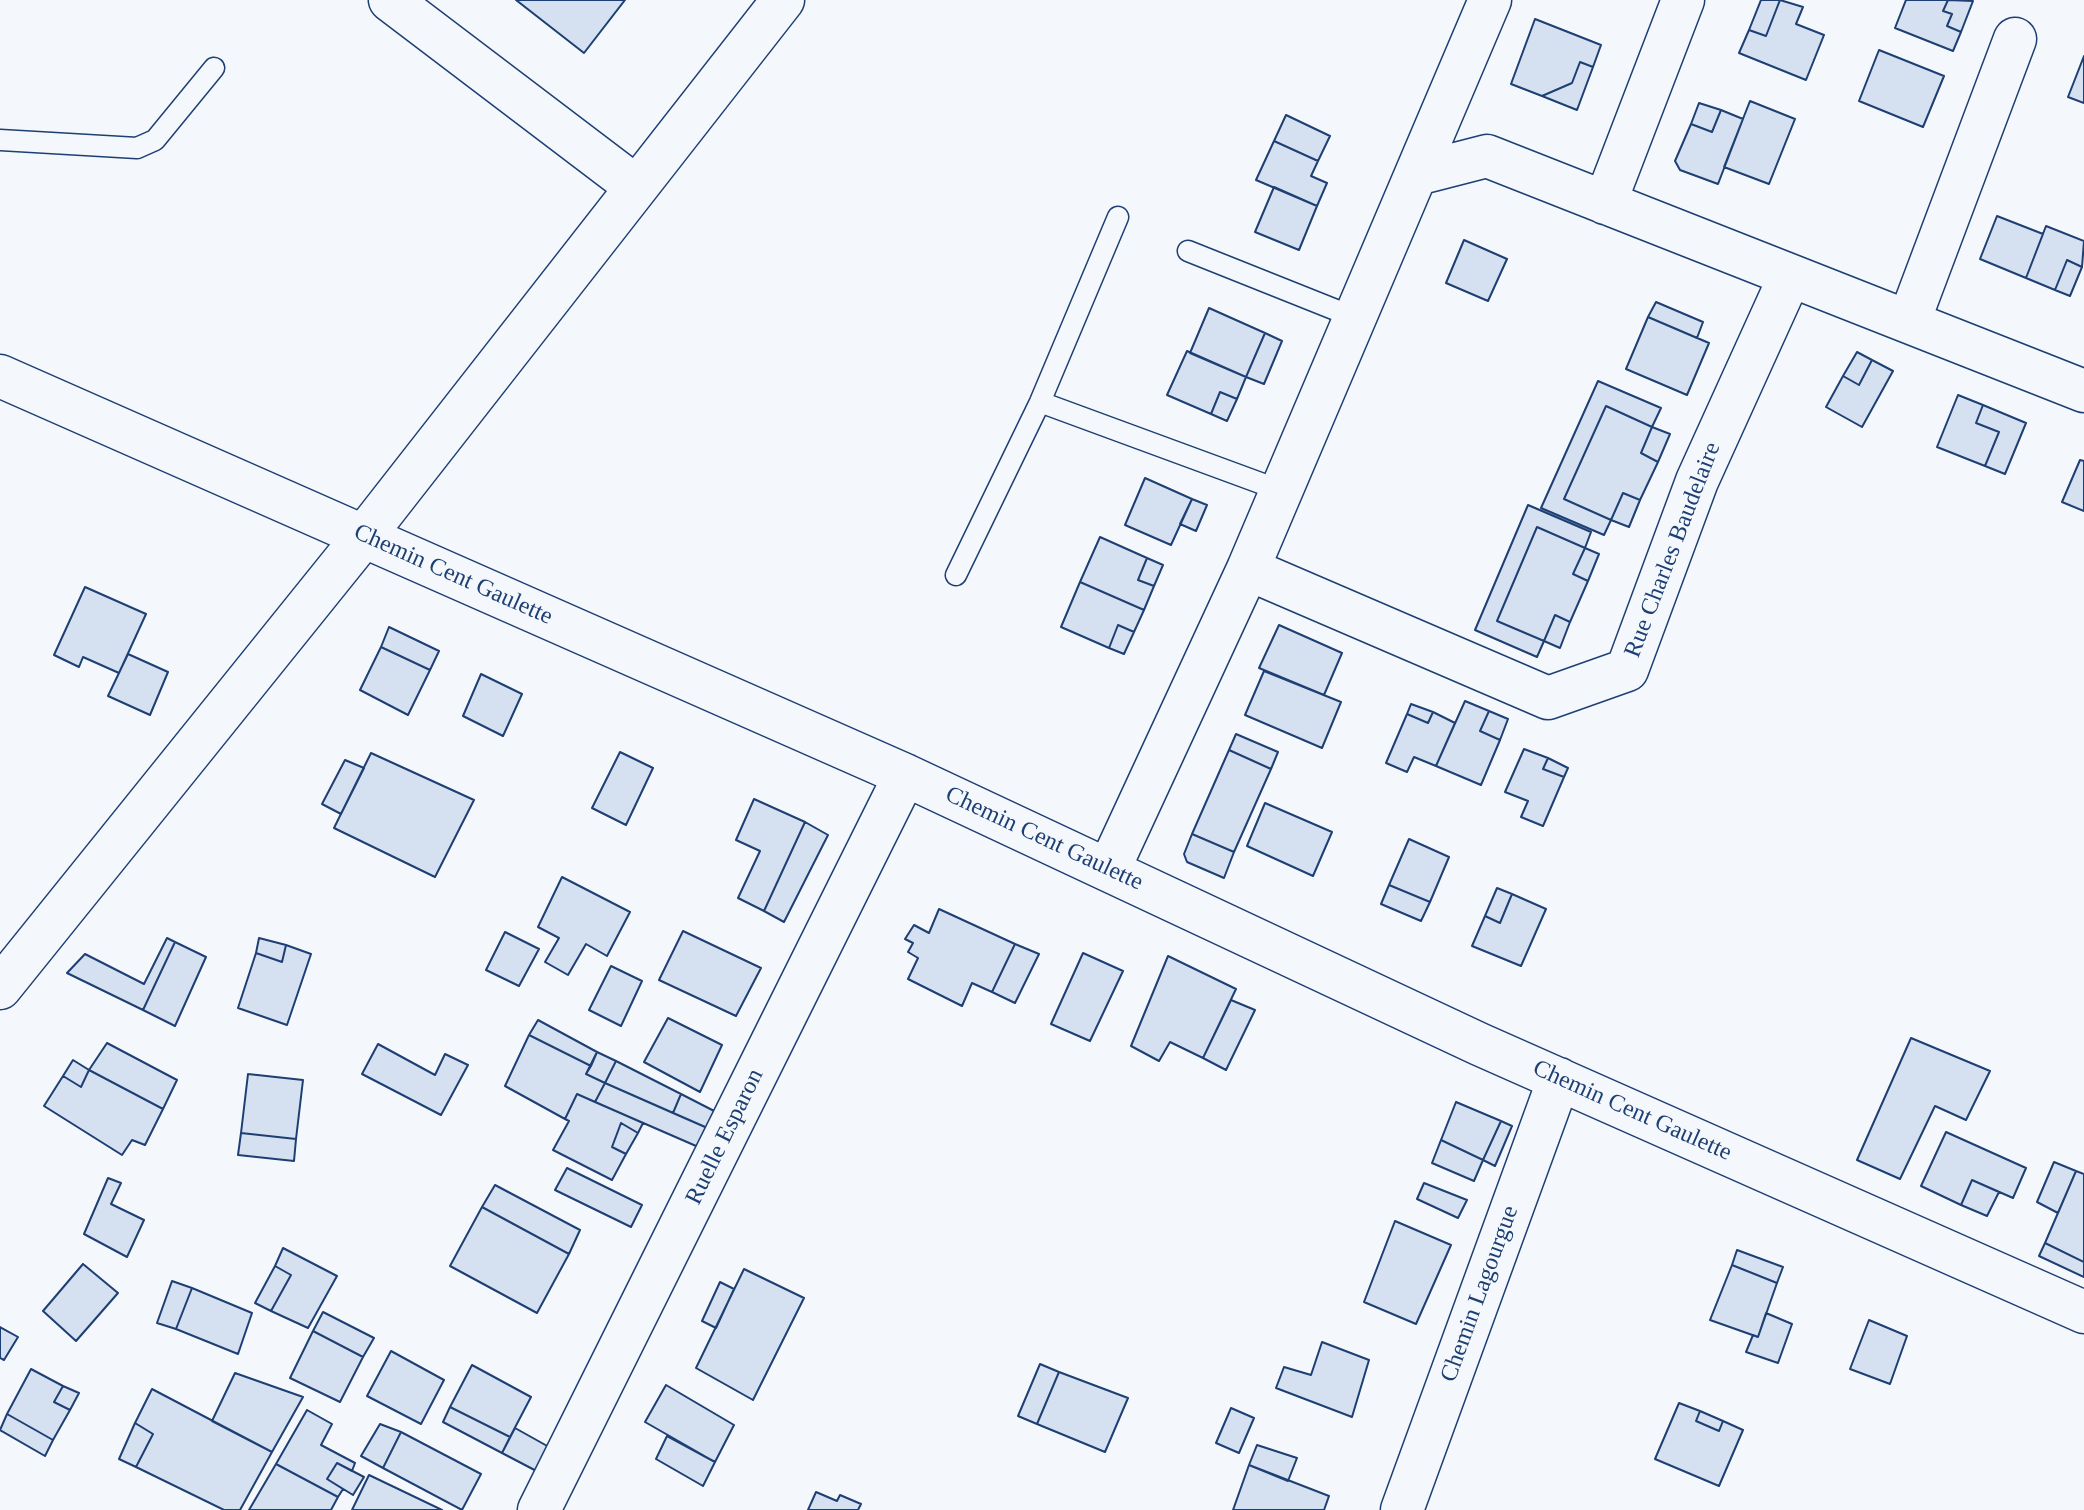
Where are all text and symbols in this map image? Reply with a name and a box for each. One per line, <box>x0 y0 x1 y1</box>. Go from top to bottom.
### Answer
street label: Rue Charles Baudelaire <box>1619 438 1727 662</box>
street label: Chemin Cent Gaulette <box>349 518 557 632</box>
street label: Chemin Cent Gaulette <box>941 781 1147 897</box>
street label: Chemin Cent Gaulette <box>1528 1054 1736 1168</box>
street label: Ruelle Esparon <box>680 1064 770 1210</box>
street label: Chemin Lagourgue <box>1435 1202 1525 1386</box>

